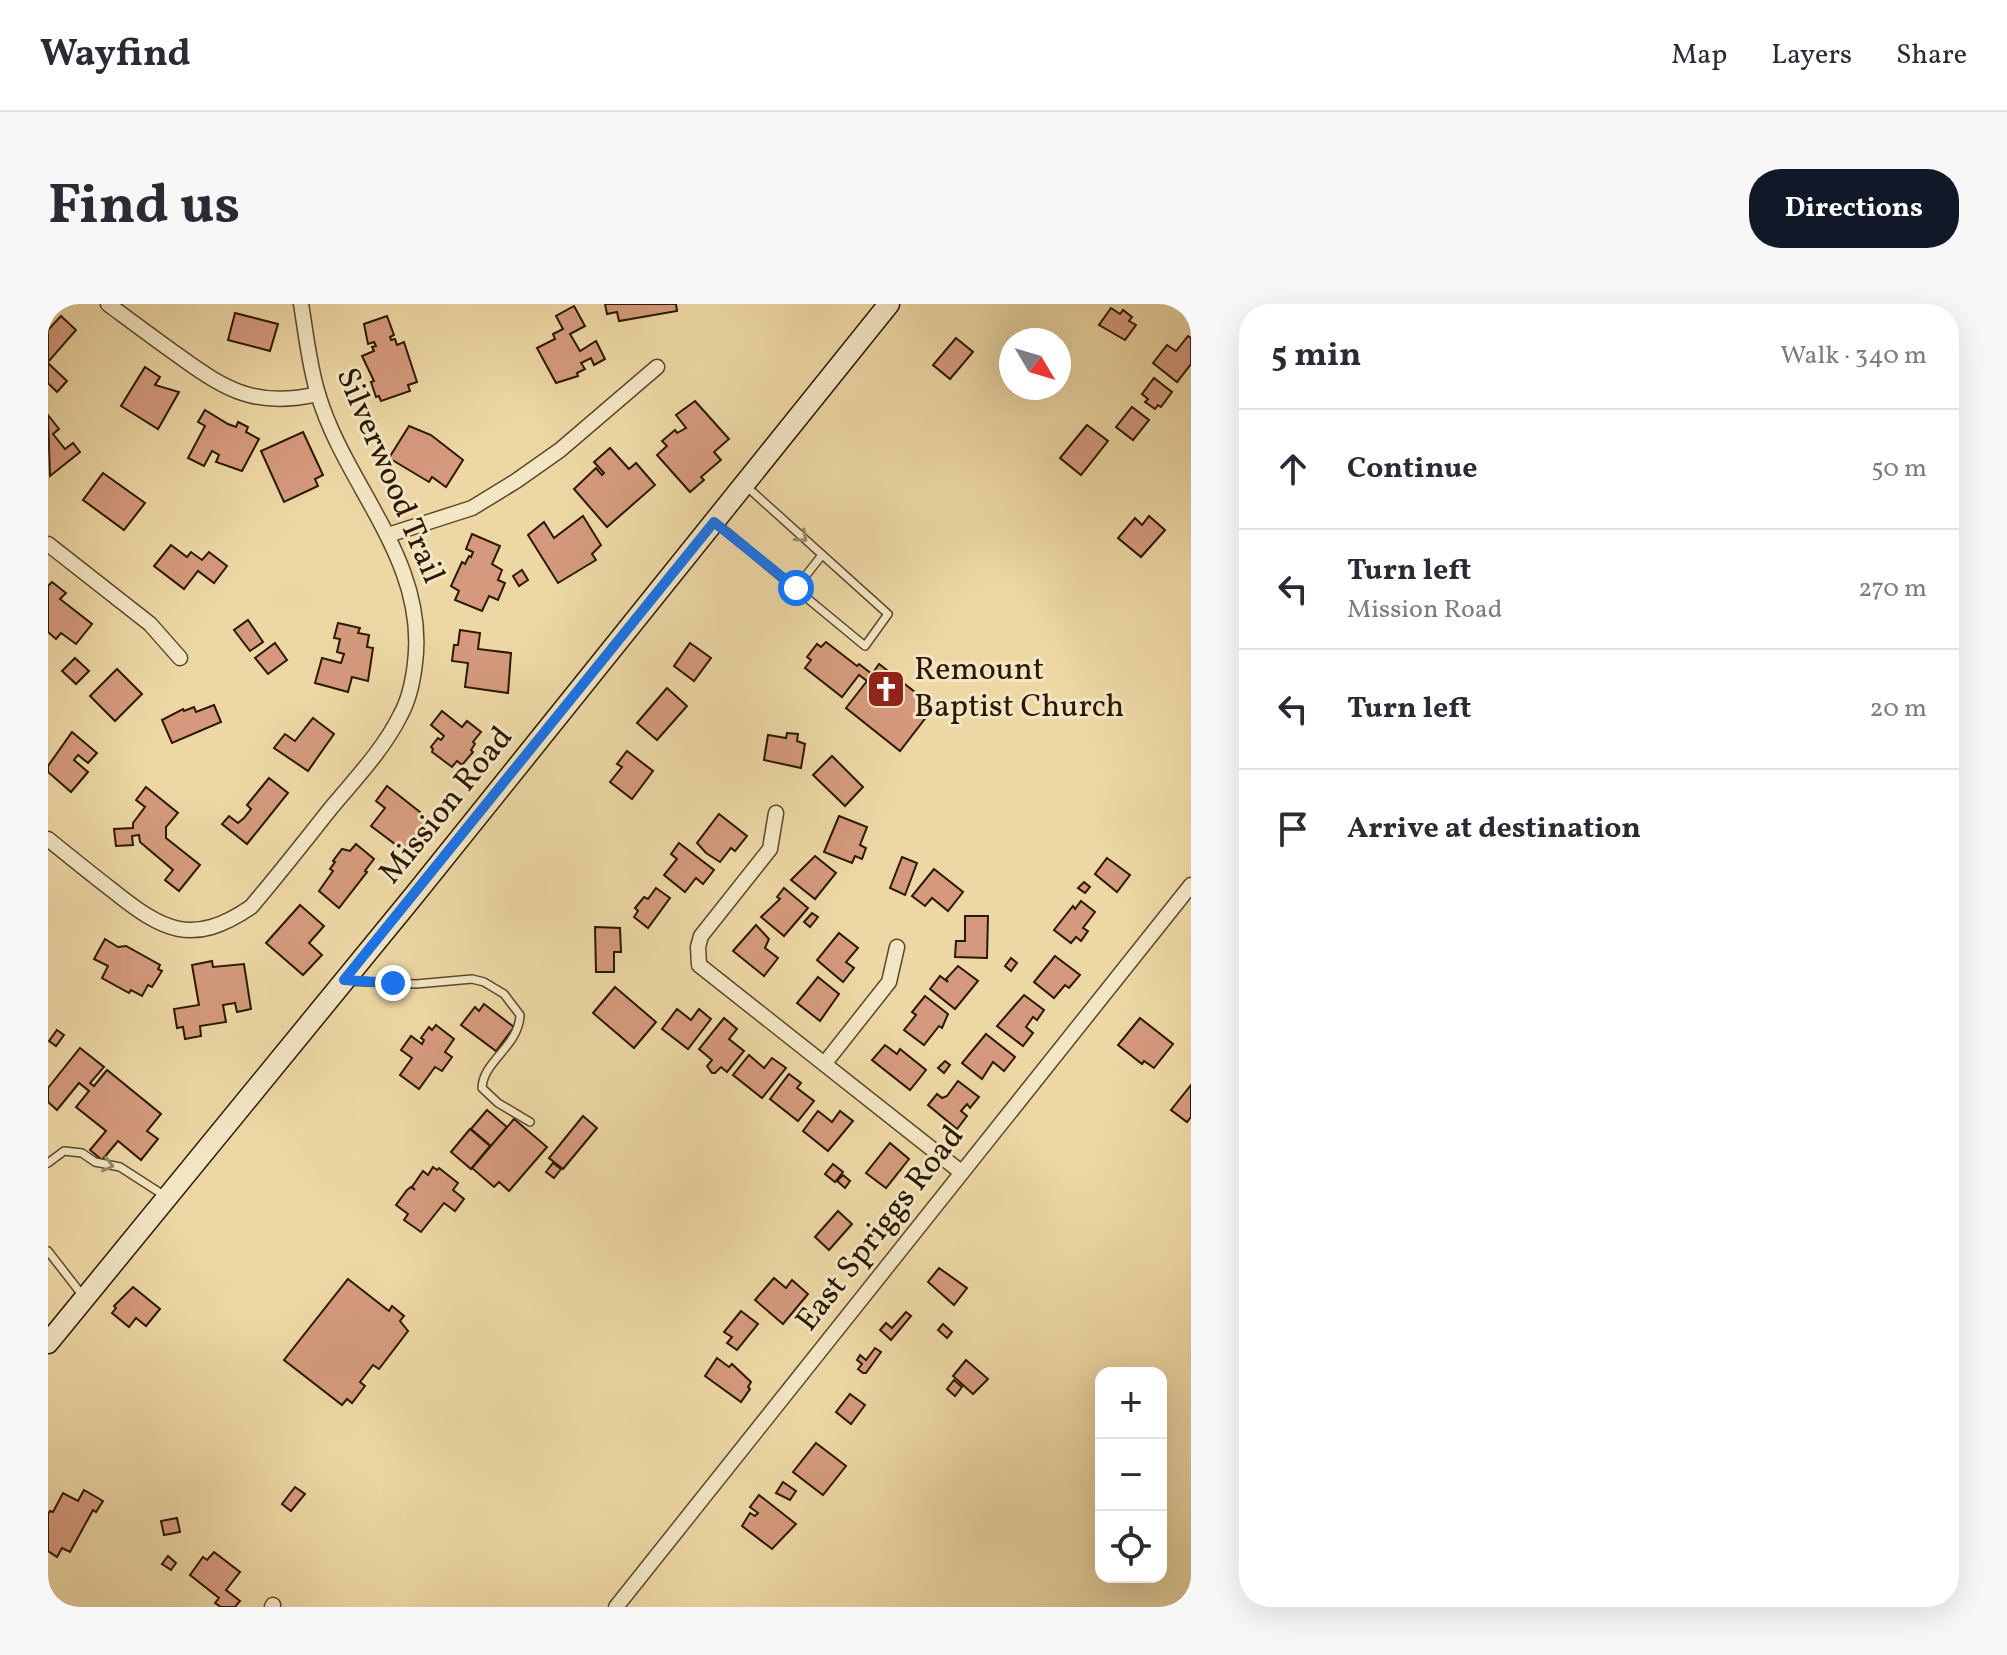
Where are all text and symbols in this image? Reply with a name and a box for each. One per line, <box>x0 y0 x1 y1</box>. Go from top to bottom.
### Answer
text: Wayfind <box>40 29 191 82</box>
text: Map <box>1671 36 1727 75</box>
text: Layers <box>1771 36 1852 75</box>
text: Share <box>1896 36 1967 75</box>
text: Find us <box>48 169 240 247</box>
button: Directions <box>1749 169 1959 248</box>
north arrow <box>999 328 1071 400</box>
text: 5 min <box>1271 333 1361 380</box>
text: Walk · 340 m <box>1780 338 1927 374</box>
street label: Silverwood Trail <box>324 362 454 590</box>
icon: ahead <box>1271 447 1315 491</box>
text: Continue <box>1347 448 1478 490</box>
text: 50 m <box>1871 451 1927 487</box>
one-way arrow <box>793 528 807 542</box>
text: Turn left <box>1347 550 1471 592</box>
icon: left <box>1271 567 1315 611</box>
route start <box>778 570 814 606</box>
text: 270 m <box>1858 571 1927 607</box>
text: Mission Road <box>1347 592 1502 628</box>
place label: Remount Baptist Church <box>914 649 1124 730</box>
church icon: Remount Baptist Church <box>865 668 907 710</box>
icon: left <box>1271 687 1315 731</box>
text: Turn left <box>1347 688 1471 730</box>
text: 20 m <box>1869 691 1927 727</box>
street label: Mission Road <box>370 718 524 894</box>
icon: arrive <box>1271 807 1315 851</box>
text: Arrive at destination <box>1347 808 1641 850</box>
route end <box>375 965 411 1001</box>
street label: East Spriggs Road <box>787 1117 975 1341</box>
one-way arrow <box>101 1156 115 1173</box>
map controls <box>1095 1367 1167 1583</box>
button: + <box>1095 1367 1167 1439</box>
button: − <box>1095 1439 1167 1511</box>
button: locate <box>1095 1511 1167 1583</box>

